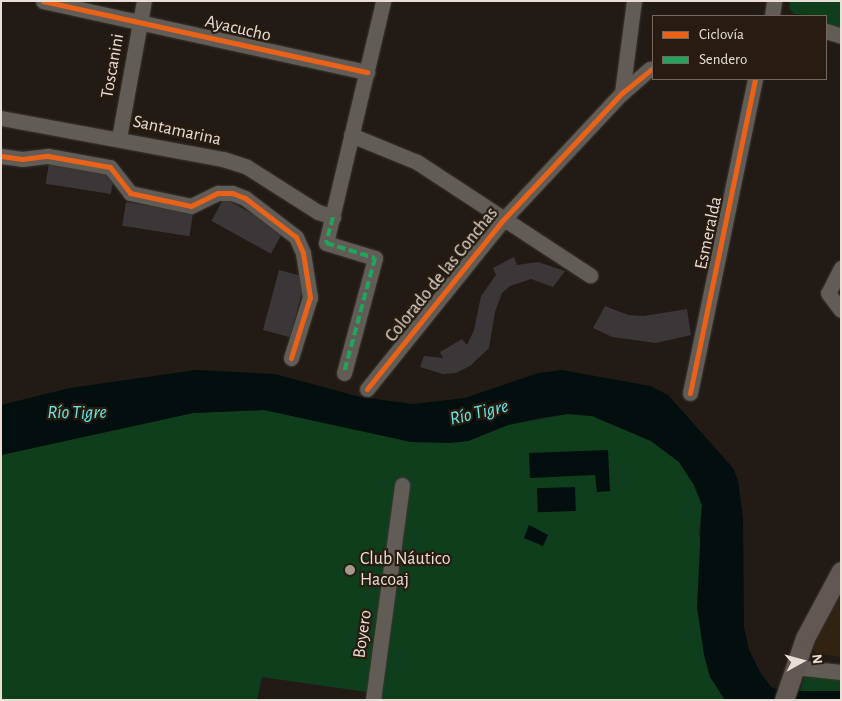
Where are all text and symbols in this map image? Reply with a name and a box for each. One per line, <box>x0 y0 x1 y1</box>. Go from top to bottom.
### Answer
street label: Ayacucho <box>203 11 273 47</box>
legend <box>652 15 827 80</box>
text: Ciclovía <box>699 27 744 42</box>
street label: Toscanini <box>97 32 129 100</box>
text: Sendero <box>699 52 747 67</box>
street label: Santamarina <box>131 111 223 151</box>
street label: Esmeralda <box>691 195 727 271</box>
street label: Colorado de las Conchas <box>381 203 503 347</box>
water label: Río Tigre <box>447 395 511 431</box>
water label: Río Tigre <box>47 402 107 424</box>
place label: Club Náutico Hacoaj <box>360 549 451 592</box>
marker: Club Náutico Hacoaj <box>344 564 356 576</box>
street label: Boyero <box>349 609 377 659</box>
north arrow <box>777 636 827 686</box>
text: N <box>809 653 824 665</box>

